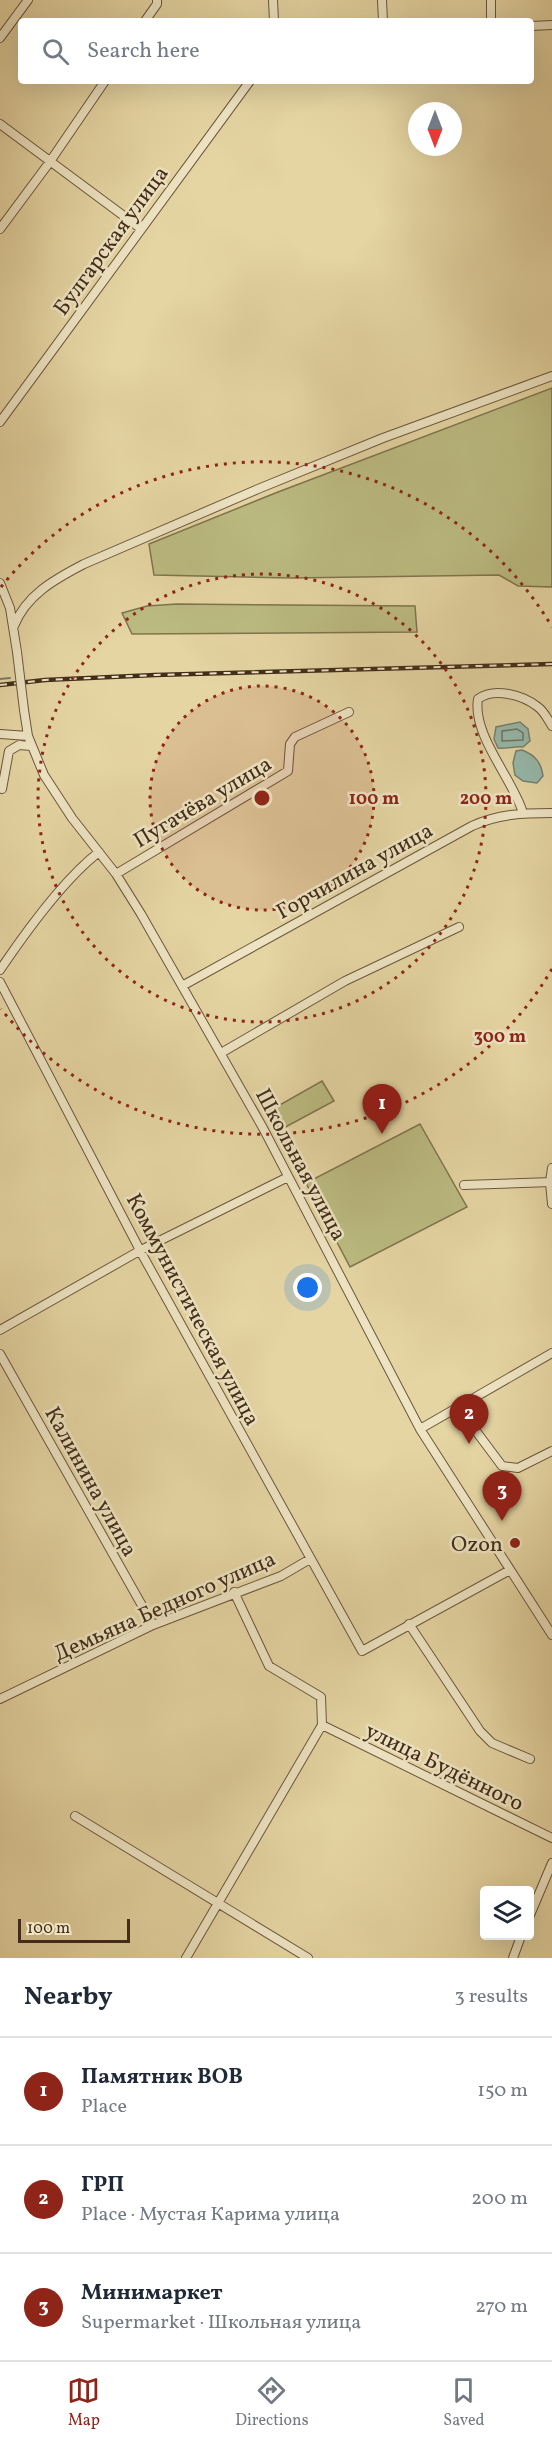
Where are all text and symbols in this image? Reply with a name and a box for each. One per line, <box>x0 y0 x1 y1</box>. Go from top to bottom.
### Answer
search box <box>18 18 534 84</box>
icon: search <box>39 35 72 68</box>
text: Search here <box>87 36 200 67</box>
north arrow <box>408 102 462 156</box>
street label: Булгарская улица <box>47 160 177 323</box>
street label: Пугачёва улица <box>128 750 278 857</box>
text: 100 m <box>349 787 399 812</box>
text: 200 m <box>460 787 512 812</box>
centre of rings <box>252 788 272 808</box>
street label: Горчилина улица <box>271 816 439 928</box>
text: 300 m <box>474 1025 526 1050</box>
street label: Школьная улица <box>246 1083 353 1247</box>
pin: 1 <box>362 1084 401 1134</box>
street label: Коммунистическая улица <box>117 1188 266 1432</box>
your location <box>293 1273 322 1302</box>
pin: 2 <box>450 1394 488 1444</box>
street label: Калинина улица <box>36 1401 144 1563</box>
pin: 3 <box>482 1472 522 1521</box>
place label: Ozon <box>451 1530 503 1561</box>
marker: Ozon <box>508 1536 522 1550</box>
street label: Демьяна Бедного улица <box>49 1544 281 1670</box>
street label: улица Будённого <box>359 1716 528 1820</box>
map controls <box>480 1886 534 1940</box>
button: layers <box>480 1886 534 1940</box>
scale bar <box>18 1916 130 1944</box>
text: 100 m <box>27 1918 70 1940</box>
text: Nearby <box>24 1979 113 2015</box>
text: 3 results <box>454 1983 528 2011</box>
text: Памятник ВОВ <box>81 2062 243 2093</box>
text: 1 <box>39 2077 48 2105</box>
text: 150 m <box>477 2077 528 2105</box>
text: Place <box>81 2093 127 2121</box>
text: ГРП <box>81 2170 124 2201</box>
text: 2 <box>38 2185 49 2213</box>
text: 200 m <box>471 2185 528 2213</box>
text: Place · Мустая Карима улица <box>81 2201 340 2229</box>
text: Минимаркет <box>81 2278 223 2309</box>
text: 3 <box>38 2293 49 2321</box>
text: 270 m <box>475 2293 528 2321</box>
text: Supermarket · Школьная улица <box>81 2309 361 2337</box>
tab: Map <box>67 2374 100 2432</box>
tab: Directions <box>235 2374 309 2432</box>
tab: Saved <box>443 2374 485 2432</box>

